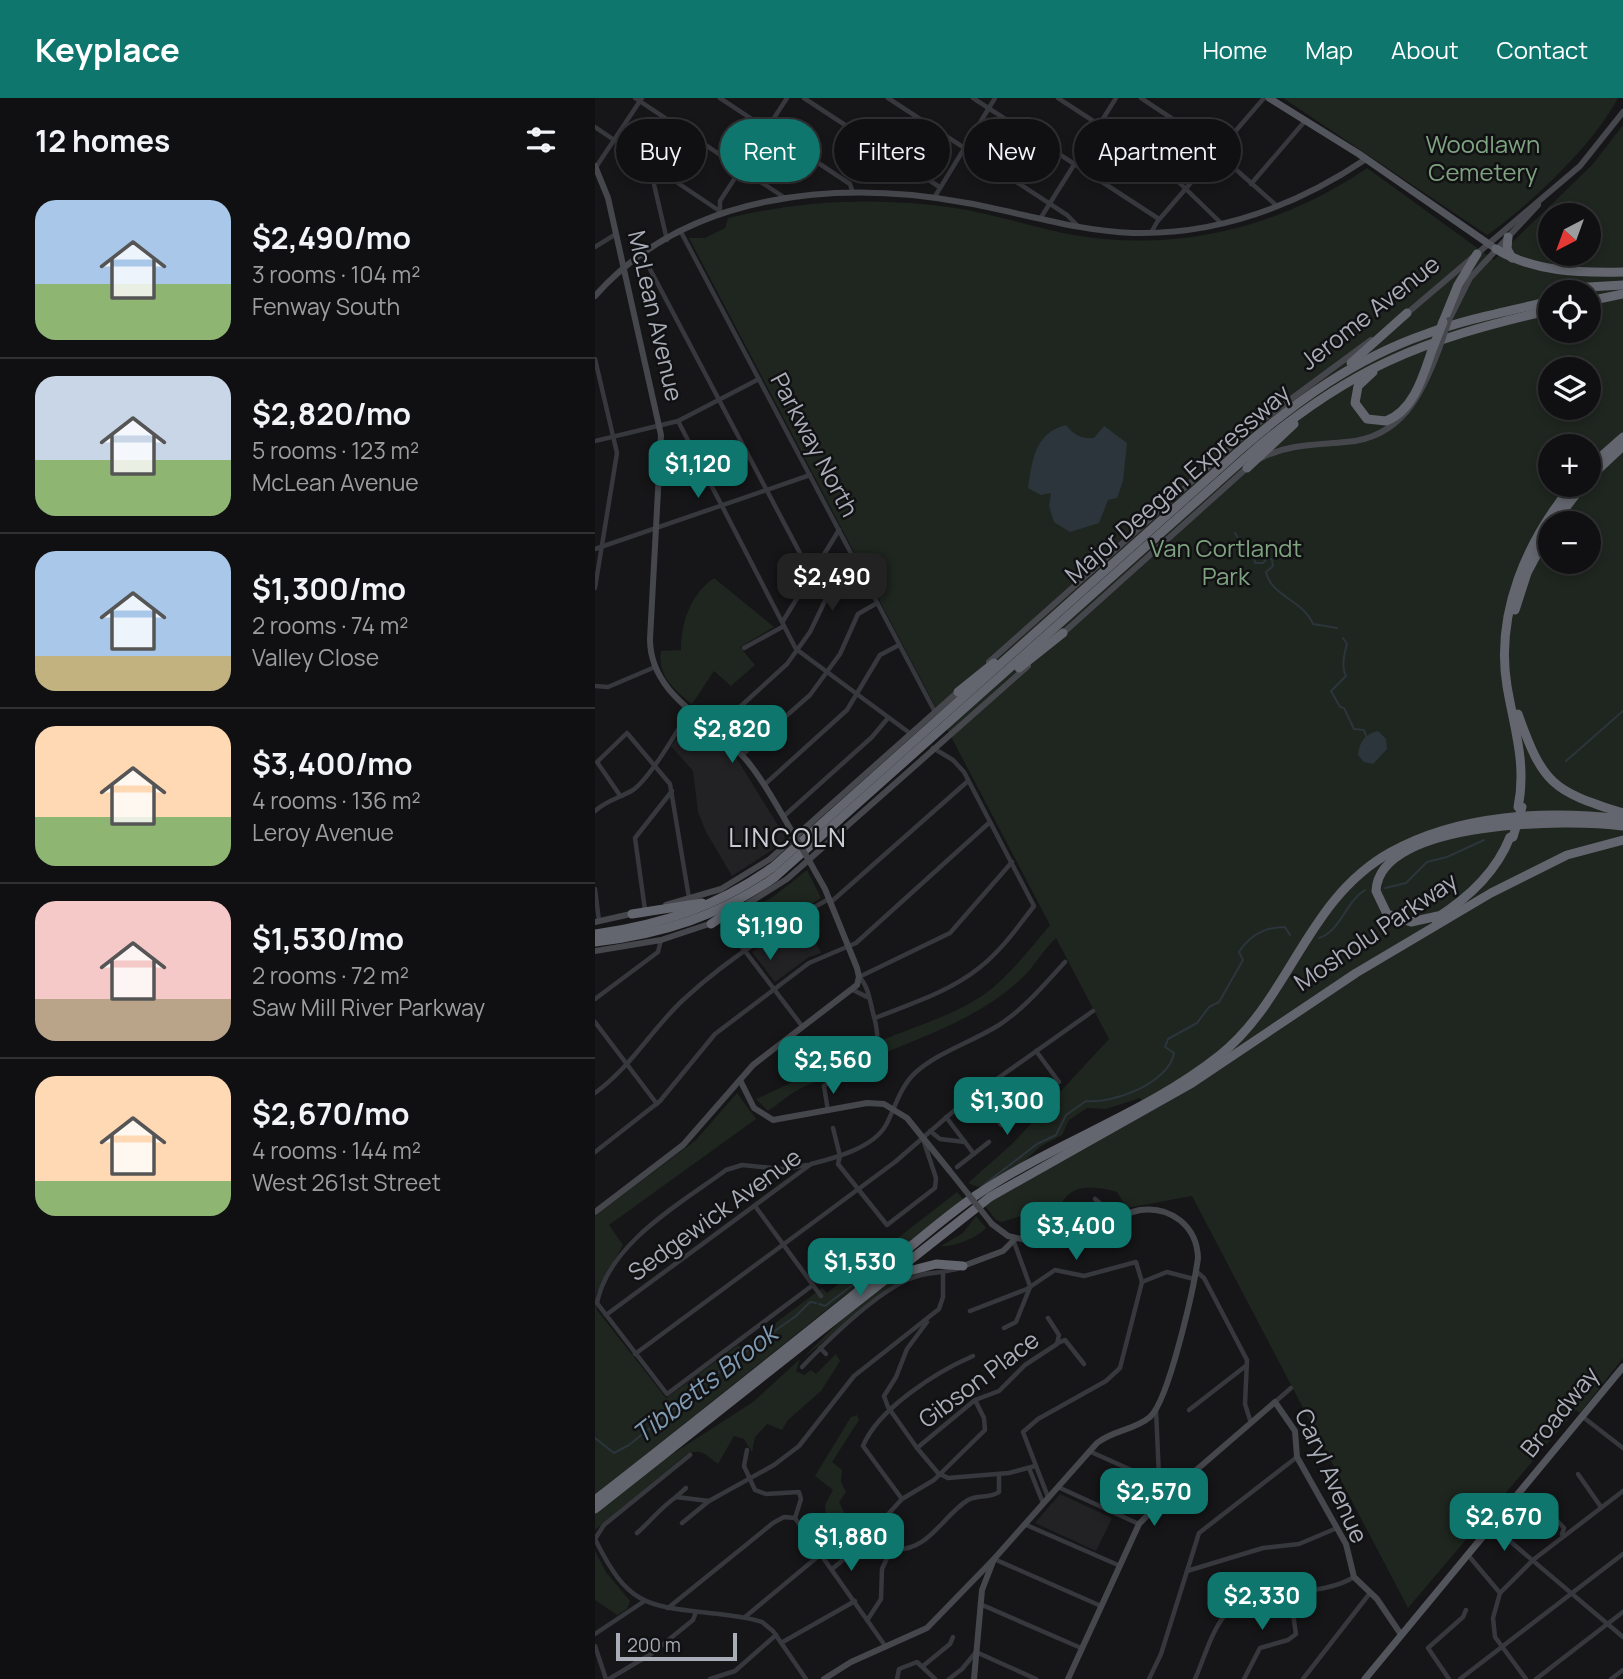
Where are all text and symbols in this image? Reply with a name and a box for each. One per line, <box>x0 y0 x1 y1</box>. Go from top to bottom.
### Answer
text: Keyplace <box>35 27 180 72</box>
text: Home <box>1202 33 1267 66</box>
text: Map <box>1305 33 1353 66</box>
text: About <box>1391 33 1459 66</box>
text: Contact <box>1497 33 1588 66</box>
chip: Buy <box>616 119 706 182</box>
chip: Rent <box>720 119 820 182</box>
chip: Filters <box>834 119 950 182</box>
chip: New <box>964 119 1060 182</box>
chip: Apartment <box>1074 119 1241 182</box>
text: 12 homes <box>35 120 170 161</box>
icon: filters <box>522 121 560 159</box>
park label: Woodlawn Cemetery <box>1426 127 1540 188</box>
north arrow <box>1538 203 1601 266</box>
map controls <box>1538 203 1601 574</box>
text: $2,490/mo <box>252 217 411 258</box>
street label: McLean Avenue <box>621 227 692 404</box>
icon: home <box>91 228 175 312</box>
street label: Jerome Avenue <box>1292 247 1446 377</box>
text: 3 rooms · 104 m² <box>252 258 420 290</box>
button: locate <box>1538 280 1601 343</box>
text: Fenway South <box>252 290 400 322</box>
button: layers <box>1538 357 1601 420</box>
street label: Parkway North <box>763 366 867 522</box>
street label: Major Deegan Expressway <box>1057 376 1297 590</box>
text: $2,820/mo <box>252 393 411 434</box>
icon: home <box>91 404 175 488</box>
text: 5 rooms · 123 m² <box>252 434 419 466</box>
button: + <box>1538 434 1601 497</box>
pin: $1,120 <box>641 440 755 500</box>
text: $1,120 <box>665 447 731 479</box>
text: McLean Avenue <box>252 466 419 498</box>
button: − <box>1538 511 1601 574</box>
park label: Van Cortlandt Park <box>1150 531 1302 592</box>
pin: $2,490 <box>775 554 889 613</box>
text: $2,490 <box>793 560 871 592</box>
text: $1,300/mo <box>252 568 406 609</box>
icon: home <box>91 579 175 663</box>
text: 2 rooms · 74 m² <box>252 609 408 641</box>
text: Valley Close <box>252 641 379 673</box>
pin: $2,820 <box>675 706 789 765</box>
text: $2,820 <box>693 712 771 744</box>
text: $3,400/mo <box>252 743 412 784</box>
icon: home <box>91 754 175 838</box>
text: 4 rooms · 136 m² <box>252 784 421 816</box>
text: Leroy Avenue <box>252 816 394 848</box>
district label: LINCOLN <box>728 819 848 855</box>
street label: Mosholu Parkway <box>1287 864 1464 998</box>
pin: $1,190 <box>713 902 827 962</box>
text: $1,190 <box>736 909 804 941</box>
text: $1,530/mo <box>252 918 404 959</box>
icon: home <box>91 929 175 1013</box>
text: 2 rooms · 72 m² <box>252 959 409 991</box>
text: Saw Mill River Parkway <box>252 991 485 1023</box>
pin: $2,560 <box>776 1037 890 1096</box>
text: $2,560 <box>794 1043 872 1075</box>
pin: $1,300 <box>950 1077 1064 1137</box>
text: $1,300 <box>970 1084 1044 1116</box>
text: $2,670/mo <box>252 1093 410 1134</box>
icon: home <box>91 1104 175 1188</box>
text: 4 rooms · 144 m² <box>252 1134 421 1166</box>
street label: Sedgewick Avenue <box>621 1140 808 1288</box>
text: West 261st Street <box>252 1166 441 1198</box>
pin: $3,400 <box>1019 1202 1133 1262</box>
text: $3,400 <box>1036 1209 1116 1241</box>
pin: $1,530 <box>803 1238 917 1298</box>
text: $1,530 <box>824 1245 896 1277</box>
water label: Tibbetts Brook <box>625 1313 787 1451</box>
street label: Gibson Place <box>911 1323 1045 1435</box>
street label: Broadway <box>1512 1359 1606 1463</box>
street label: Caryl Avenue <box>1288 1403 1377 1548</box>
pin: $2,570 <box>1097 1468 1211 1528</box>
text: $2,570 <box>1116 1475 1192 1507</box>
pin: $2,670 <box>1447 1494 1561 1553</box>
text: $2,670 <box>1466 1500 1542 1532</box>
pin: $1,880 <box>794 1514 908 1573</box>
text: $1,880 <box>814 1520 888 1552</box>
pin: $2,330 <box>1205 1572 1319 1632</box>
text: $2,330 <box>1223 1579 1301 1611</box>
scale bar <box>616 1630 737 1662</box>
text: 200 m <box>627 1632 681 1658</box>

